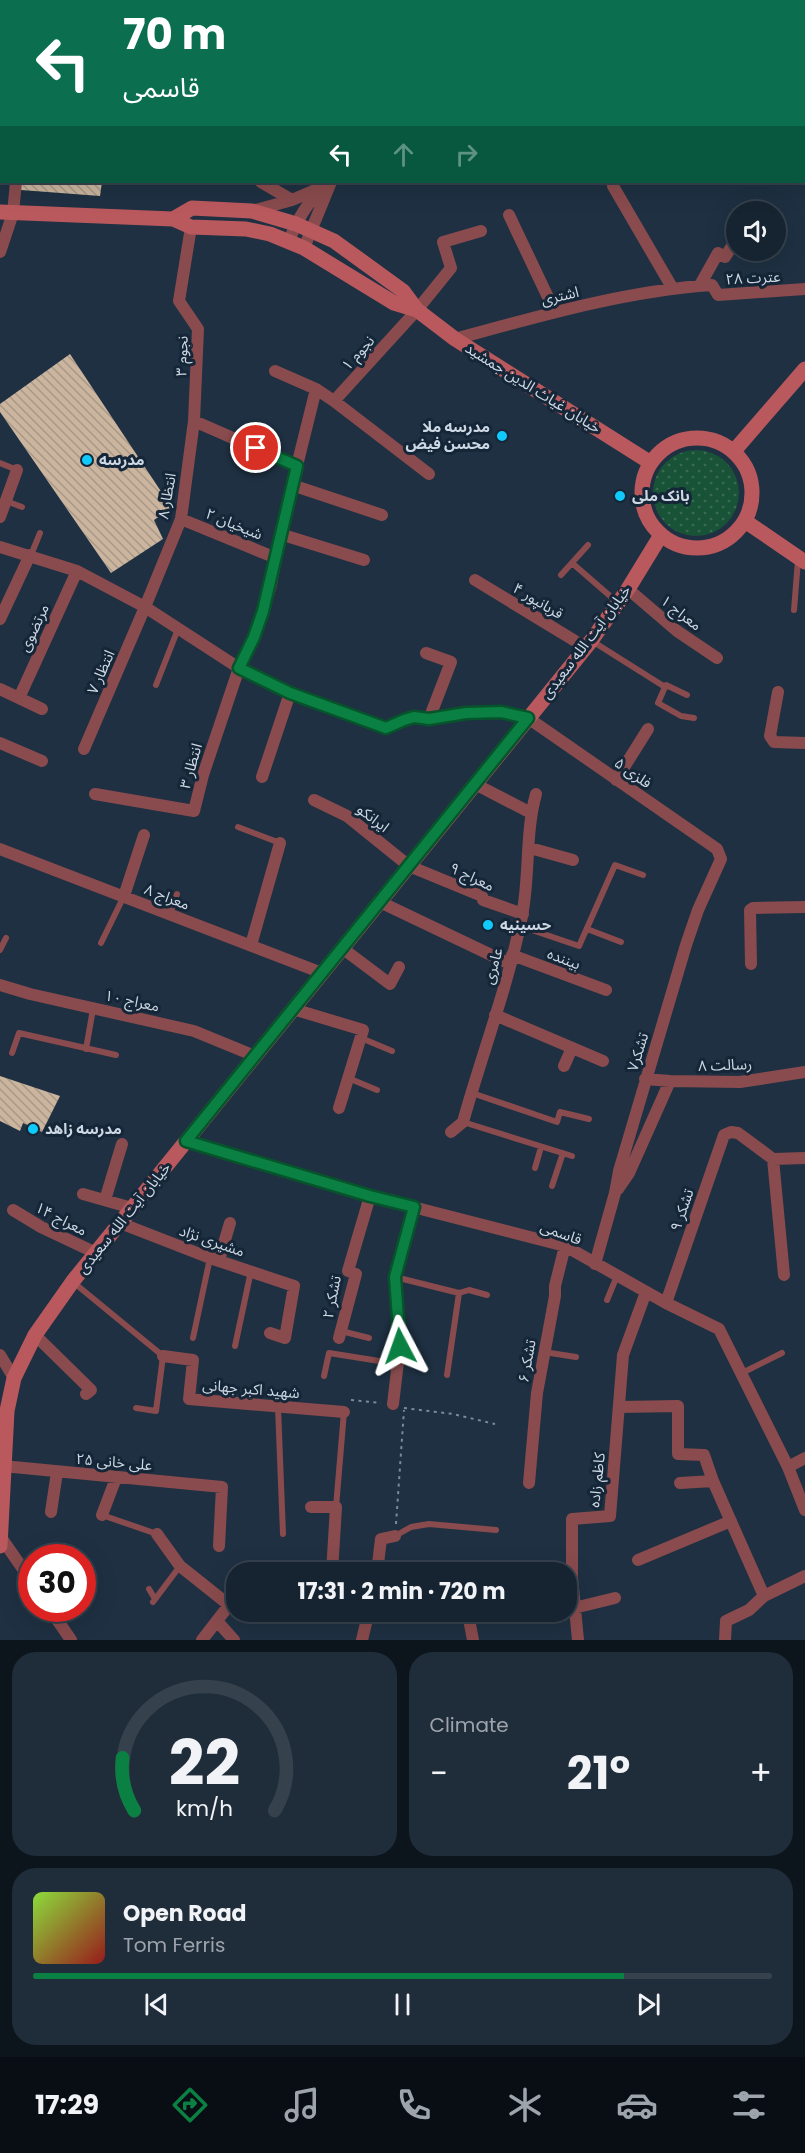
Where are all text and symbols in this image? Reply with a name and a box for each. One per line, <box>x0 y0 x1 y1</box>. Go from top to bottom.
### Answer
text: 70 m <box>123 5 226 64</box>
icon: left <box>24 24 102 102</box>
text: قاسمی <box>123 69 200 106</box>
icon: left <box>324 138 357 171</box>
icon: ahead <box>387 138 420 171</box>
icon: right <box>450 138 483 171</box>
map controls <box>726 201 786 261</box>
button: sound <box>726 201 786 261</box>
street label: عترت ۲۸ <box>725 266 782 289</box>
street label: اشتری <box>539 281 581 310</box>
street label: نجوم ۱ <box>336 331 380 375</box>
street label: نجوم ۳ <box>170 335 194 377</box>
street label: خیابان غیاث الدین جمشید <box>461 337 605 438</box>
place label: مدرسه ملا محسن فیض <box>406 416 490 454</box>
pin <box>230 422 281 473</box>
marker: مدرسه ملا محسن فیض <box>495 429 509 443</box>
icon: arrive <box>239 431 272 464</box>
place label: مدرسه <box>99 449 145 470</box>
marker: مدرسه <box>80 453 94 467</box>
street label: انتظار ۸ <box>152 471 181 521</box>
place label: بانک ملی <box>632 485 690 506</box>
marker: بانک ملی <box>613 489 627 503</box>
street label: شیخیان ۲ <box>203 503 266 545</box>
street label: قربانپور ۴ <box>509 577 568 624</box>
street label: خیابان آیت الله سعیدی <box>536 580 636 703</box>
street label: معراج ۱ <box>655 590 706 637</box>
street label: مرتضوی <box>13 600 54 655</box>
street label: انتظار ۷ <box>82 646 120 697</box>
street label: انتظار ۳ <box>174 741 207 791</box>
street label: فلزی ۵ <box>610 752 656 793</box>
street label: ایرانکو <box>353 798 394 837</box>
street label: معراج ۹ <box>446 857 498 898</box>
street label: معراج ۸ <box>141 878 193 917</box>
place label: حسینیه <box>500 914 552 935</box>
marker: حسینیه <box>481 918 495 932</box>
street label: بیننده <box>545 943 584 974</box>
street label: عامری <box>477 945 508 987</box>
street label: معراج ۱۰ <box>102 984 161 1019</box>
street label: تشکر۷ <box>622 1030 653 1074</box>
street label: رسالت ۸ <box>698 1053 752 1076</box>
place label: مدرسه زاهد <box>45 1118 122 1139</box>
marker: مدرسه زاهد <box>26 1122 40 1136</box>
street label: خیابان آیت الله سعیدی <box>72 1157 175 1278</box>
street label: تشکر ۹ <box>665 1186 699 1234</box>
street label: معراج ۱۴ <box>31 1197 91 1242</box>
street label: قاسمی <box>538 1215 585 1250</box>
street label: مشیری نژاد <box>177 1220 248 1262</box>
street label: تشکر ۲ <box>317 1274 346 1320</box>
position arrow <box>368 1314 432 1378</box>
street label: تشکر ۶ <box>512 1338 541 1384</box>
street label: شهید اکبر جهانی <box>201 1374 301 1403</box>
street label: علی خانی ۲۵ <box>75 1448 154 1475</box>
street label: کاظم زاده <box>583 1451 611 1509</box>
speed limit sign: 30 <box>18 1544 96 1622</box>
text: 17:31 · 2 min · 720 m <box>297 1576 506 1607</box>
text: Climate <box>430 1711 509 1739</box>
text: 22 <box>169 1719 240 1807</box>
text: 21° <box>567 1742 630 1805</box>
text: − <box>430 1750 448 1797</box>
text: + <box>749 1750 772 1797</box>
text: km/h <box>176 1793 233 1824</box>
text: Open Road <box>123 1898 247 1929</box>
text: Tom Ferris <box>123 1931 225 1959</box>
icon: previous <box>140 1988 173 2021</box>
icon: pause <box>386 1988 419 2021</box>
icon: next <box>632 1988 665 2021</box>
icon: directions <box>169 2084 211 2126</box>
icon: music <box>281 2084 323 2126</box>
icon: phone <box>393 2084 435 2126</box>
icon: climate <box>504 2084 546 2126</box>
icon: car <box>616 2084 658 2126</box>
icon: filters <box>728 2084 770 2126</box>
text: 17:29 <box>35 2086 99 2123</box>

